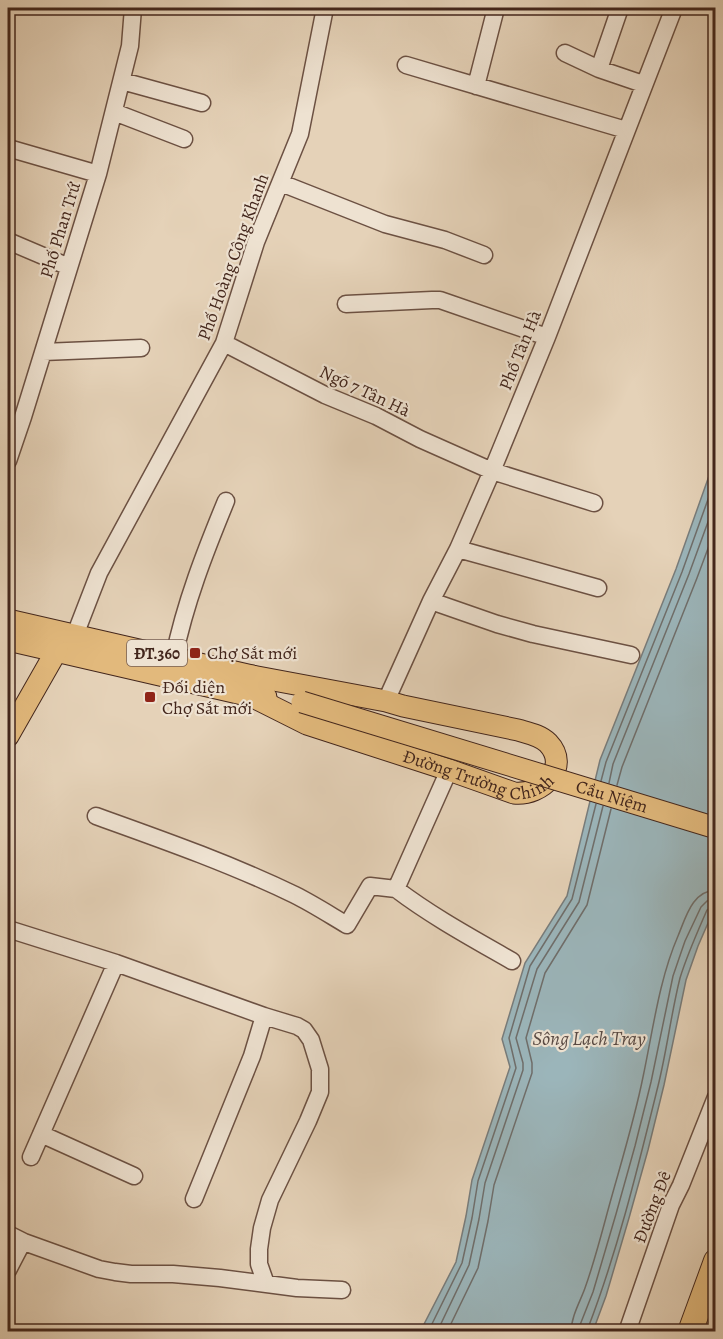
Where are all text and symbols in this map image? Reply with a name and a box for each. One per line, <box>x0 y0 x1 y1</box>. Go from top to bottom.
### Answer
street label: Phố Hoàng Công Khanh <box>192 170 275 344</box>
street label: Phố Phan Trứ <box>34 179 86 281</box>
street label: Phố Tân Hà <box>493 306 547 394</box>
street label: Ngõ 7 Tân Hà <box>316 359 415 423</box>
road number: ĐT.360 <box>127 640 187 666</box>
place label: Chợ Sắt mới <box>207 641 297 665</box>
marker: Chợ Sắt mới <box>188 646 202 660</box>
place label: Đối diện Chợ Sắt mới <box>162 675 252 720</box>
marker: Đối diện Chợ Sắt mới <box>143 690 157 704</box>
street label: Đường Trường Chinh <box>400 744 559 805</box>
street label: Cầu Niệm <box>573 774 651 819</box>
water label: Sông Lạch Tray <box>532 1025 646 1052</box>
street label: Đường Đê <box>627 1167 677 1247</box>

